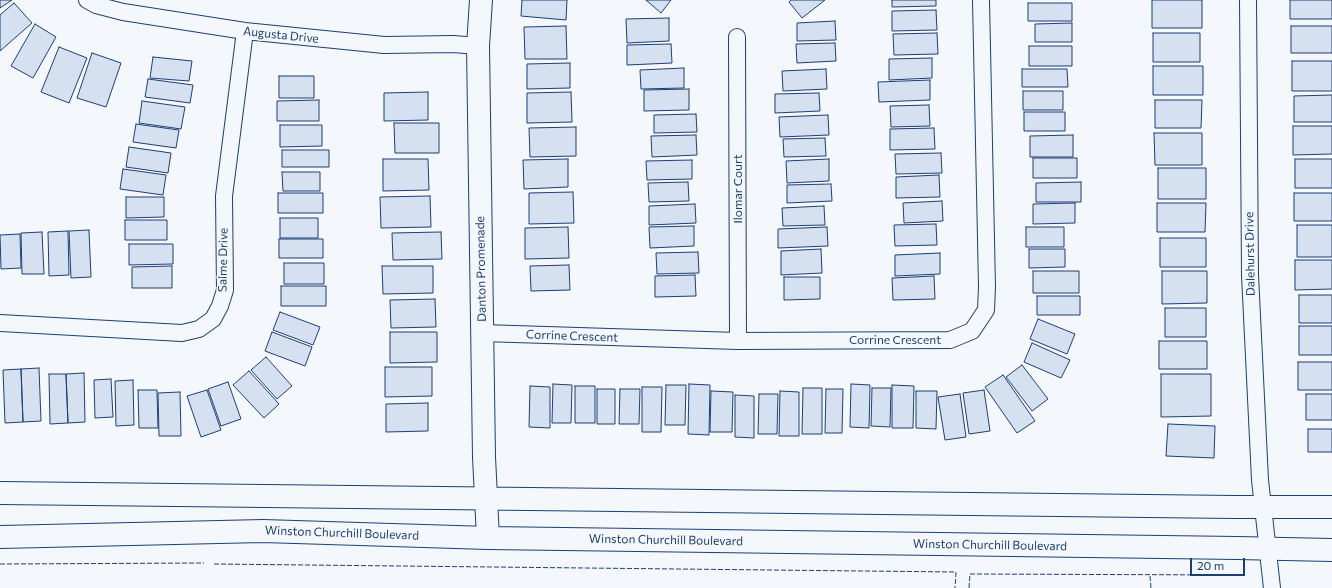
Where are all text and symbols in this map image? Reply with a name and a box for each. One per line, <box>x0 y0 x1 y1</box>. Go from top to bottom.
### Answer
street label: Augusta Drive <box>242 24 320 46</box>
street label: Ilomar Court <box>731 154 745 224</box>
street label: Dalehurst Drive <box>1242 212 1258 296</box>
street label: Danton Promenade <box>473 216 489 322</box>
street label: Salme Drive <box>215 228 231 292</box>
street label: Corrine Crescent <box>526 327 618 345</box>
street label: Corrine Crescent <box>849 333 941 347</box>
street label: Winston Churchill Boulevard <box>265 523 419 543</box>
street label: Winston Churchill Boulevard <box>589 531 743 549</box>
street label: Winston Churchill Boulevard <box>913 536 1067 554</box>
scale bar <box>1192 550 1247 576</box>
text: 20 m <box>1197 558 1224 572</box>

